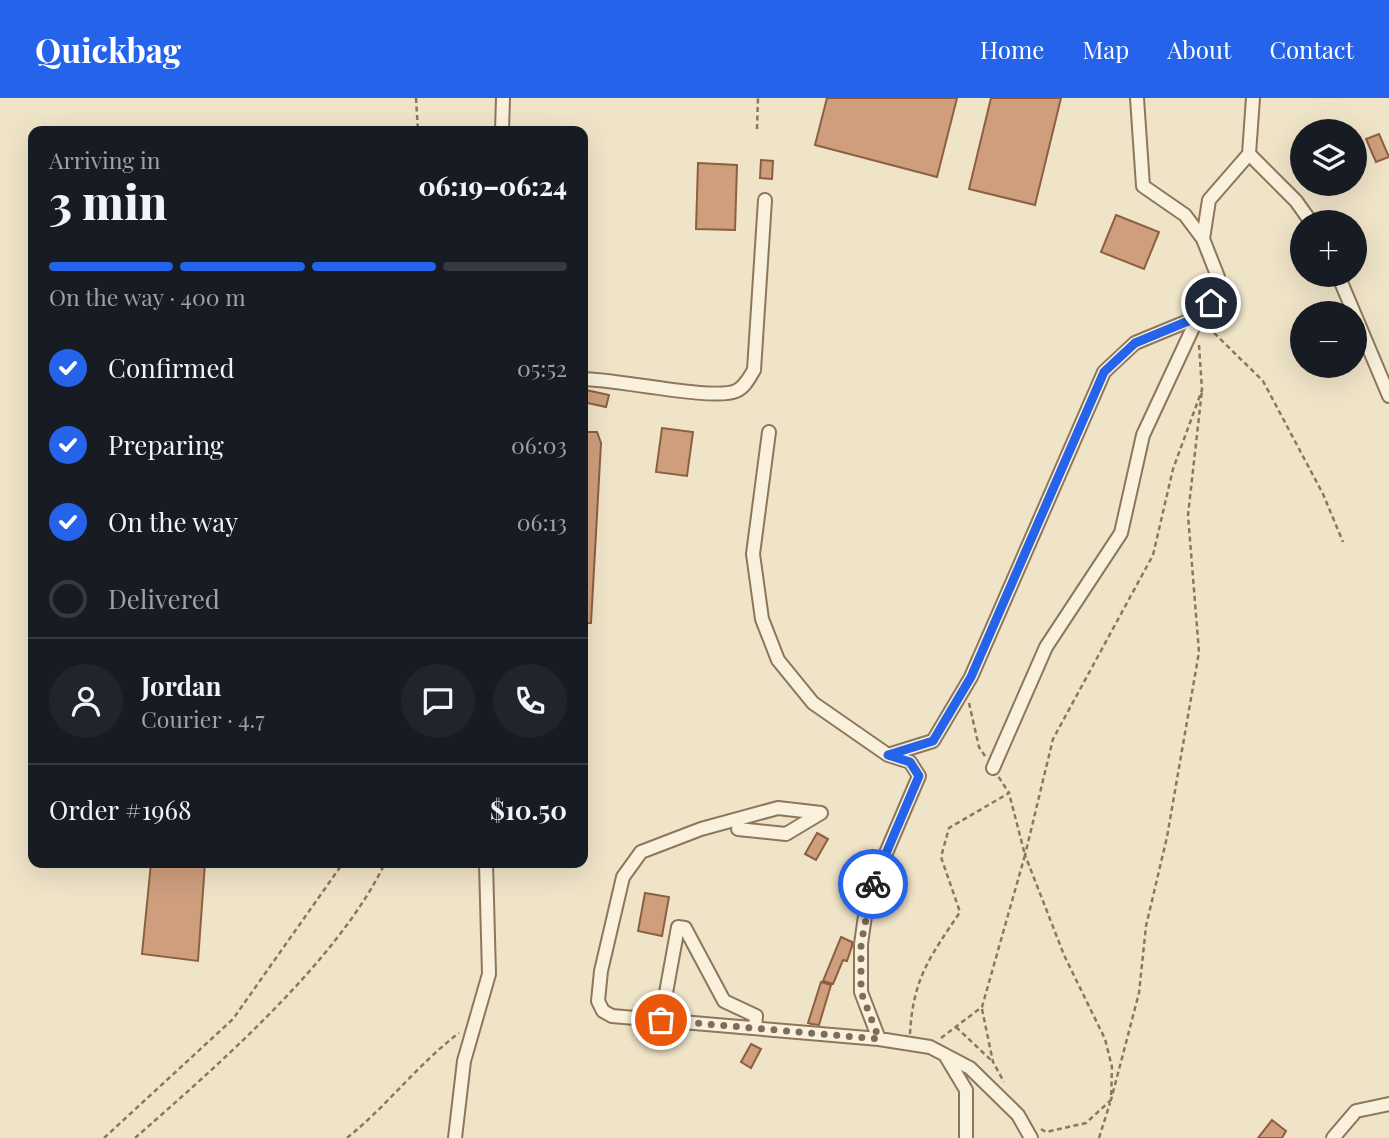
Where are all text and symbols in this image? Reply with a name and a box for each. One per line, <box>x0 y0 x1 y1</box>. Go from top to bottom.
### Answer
text: Quickbag <box>35 27 181 71</box>
text: Home <box>980 33 1044 65</box>
text: Map <box>1082 33 1129 65</box>
text: About <box>1167 33 1231 65</box>
text: Contact <box>1269 33 1354 65</box>
map controls <box>1290 119 1367 378</box>
button: layers <box>1290 119 1367 196</box>
text: Arriving in <box>49 144 161 175</box>
text: 06:19–06:24 <box>418 168 567 203</box>
text: 3 min <box>49 170 167 232</box>
button: + <box>1290 210 1367 287</box>
pin <box>1181 273 1241 333</box>
text: On the way · 400 m <box>49 281 246 312</box>
icon: home <box>1192 284 1230 322</box>
button: − <box>1290 301 1367 378</box>
icon: check <box>49 349 87 387</box>
text: Confirmed <box>108 350 235 385</box>
text: 05:52 <box>517 352 567 383</box>
icon: check <box>49 426 87 464</box>
text: Preparing <box>108 427 224 462</box>
text: 06:03 <box>511 429 567 460</box>
icon: check <box>49 503 87 541</box>
text: On the way <box>108 504 238 539</box>
text: 06:13 <box>517 506 567 537</box>
text: Delivered <box>108 581 220 616</box>
button: person <box>49 664 123 738</box>
button: chat <box>401 664 475 738</box>
button: phone <box>493 664 567 738</box>
text: Jordan <box>141 668 221 703</box>
text: Courier · 4.7 <box>141 703 265 734</box>
text: Order #1968 <box>49 792 191 827</box>
text: $10.50 <box>490 792 567 827</box>
courier <box>838 849 908 919</box>
icon: bike <box>854 865 892 903</box>
pin <box>631 990 691 1050</box>
icon: bag <box>642 1001 680 1039</box>

